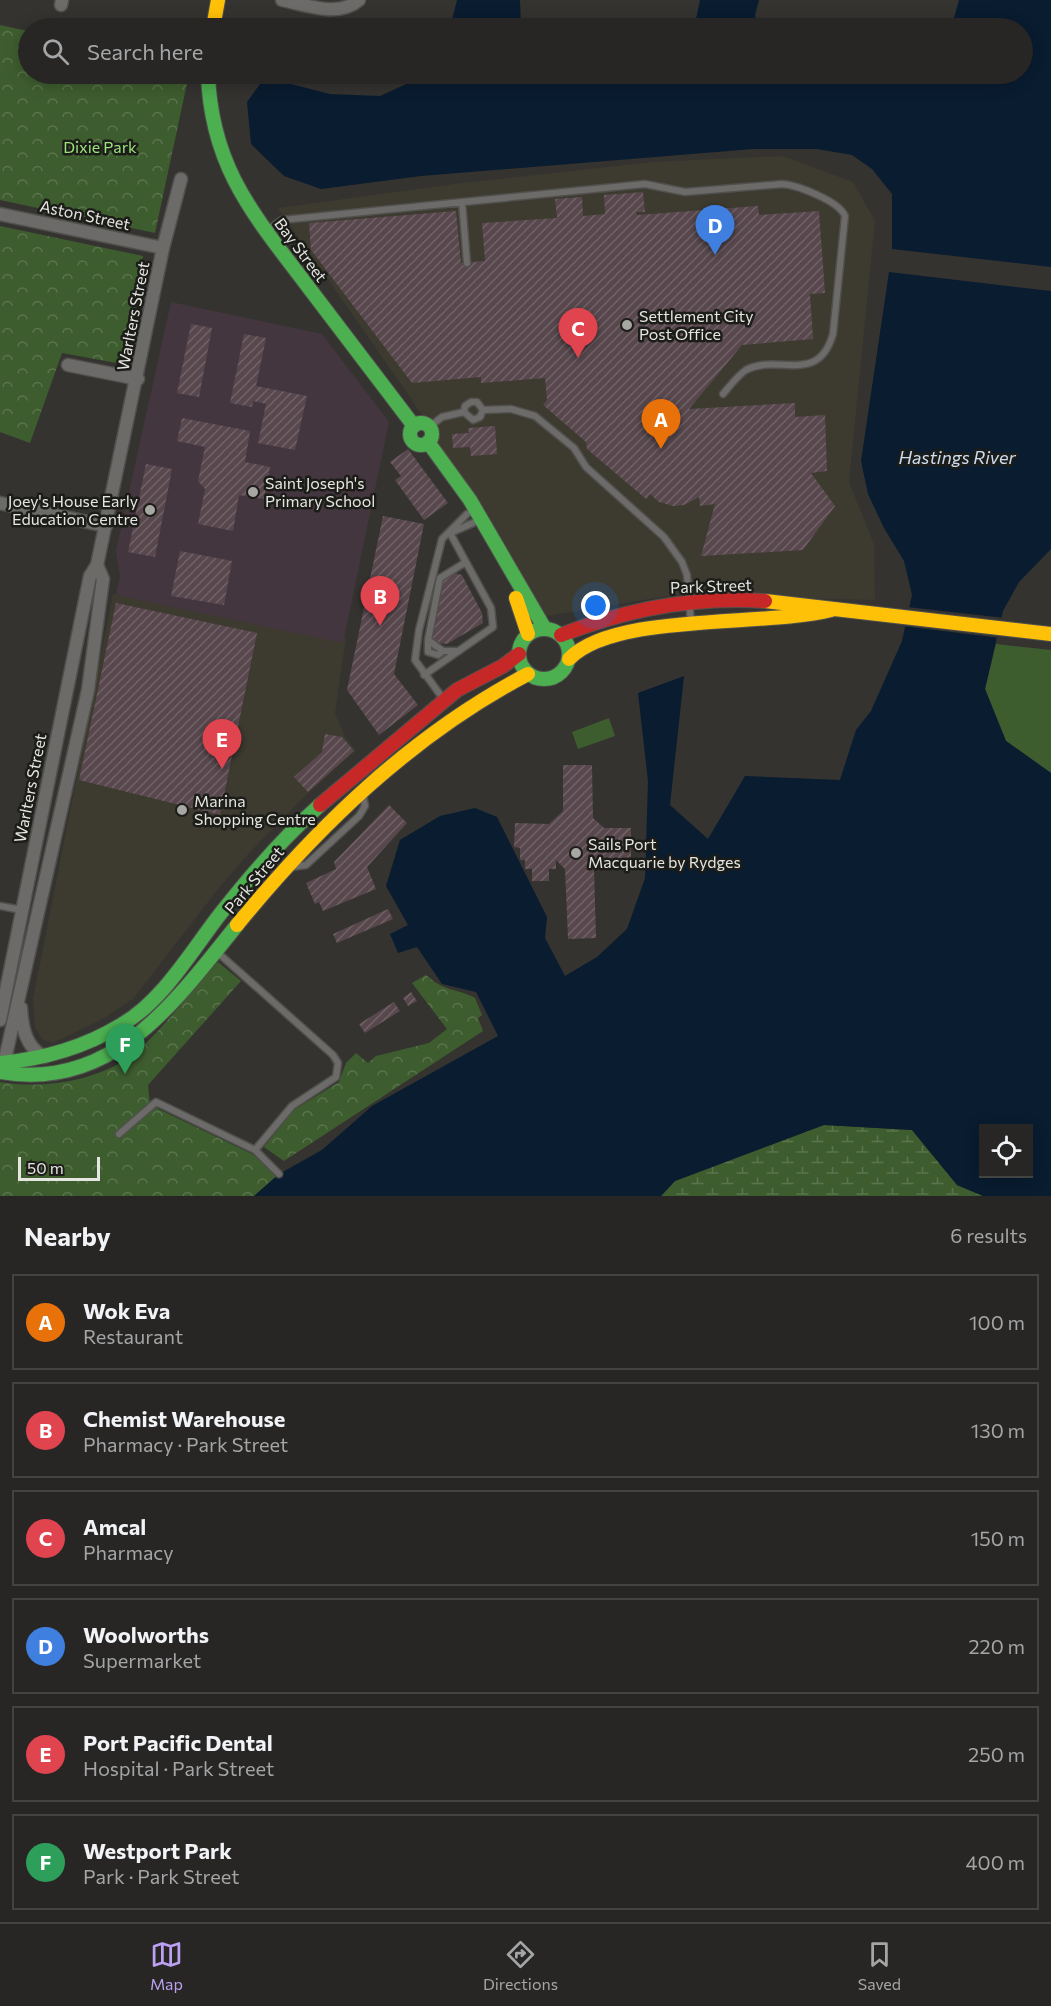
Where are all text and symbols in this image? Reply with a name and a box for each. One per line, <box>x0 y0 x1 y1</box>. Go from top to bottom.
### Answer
search box <box>18 18 1033 84</box>
icon: search <box>39 35 72 68</box>
text: Search here <box>87 38 203 65</box>
park label: Dixie Park <box>63 137 137 156</box>
street label: Aston Street <box>38 196 132 233</box>
pin: D <box>696 206 734 255</box>
street label: Bay Street <box>271 214 332 286</box>
street label: Warlters Street <box>113 259 152 372</box>
place label: Settlement City Post Office <box>639 306 753 343</box>
pin: C <box>558 308 598 358</box>
marker: Settlement City Post Office <box>620 318 634 332</box>
pin: A <box>642 400 680 449</box>
water label: Hastings River <box>898 446 1016 468</box>
place label: Saint Joseph's Primary School <box>265 473 375 510</box>
marker: Saint Joseph's Primary School <box>246 485 260 499</box>
place label: Joey's House Early Education Centre <box>8 491 138 528</box>
marker: Joey's House Early Education Centre <box>143 503 157 517</box>
street label: Park Street <box>670 575 753 596</box>
pin: B <box>360 576 400 626</box>
your location <box>581 591 610 620</box>
pin: E <box>202 720 242 769</box>
street label: Warlters Street <box>10 731 49 844</box>
place label: Marina Shopping Centre <box>194 791 316 828</box>
marker: Marina Shopping Centre <box>175 803 189 817</box>
place label: Sails Port Macquarie by Rydges <box>588 834 741 871</box>
street label: Park Street <box>220 842 287 917</box>
marker: Sails Port Macquarie by Rydges <box>569 846 583 860</box>
pin: F <box>106 1024 144 1074</box>
map controls <box>979 1124 1033 1178</box>
button: locate <box>979 1124 1033 1178</box>
scale bar <box>18 1154 100 1182</box>
text: 50 m <box>27 1158 64 1177</box>
text: Nearby <box>24 1220 111 1251</box>
text: 6 results <box>950 1223 1027 1247</box>
text: Wok Eva <box>83 1297 170 1324</box>
text: A <box>38 1310 53 1334</box>
text: 100 m <box>969 1310 1025 1334</box>
text: Restaurant <box>83 1324 183 1348</box>
text: Chemist Warehouse <box>83 1405 285 1432</box>
text: B <box>39 1418 52 1442</box>
text: 130 m <box>971 1418 1025 1442</box>
text: Pharmacy · Park Street <box>83 1432 288 1456</box>
text: Amcal <box>83 1513 146 1540</box>
text: C <box>39 1526 52 1550</box>
text: 150 m <box>971 1526 1025 1550</box>
text: Pharmacy <box>83 1540 174 1564</box>
text: Woolworths <box>83 1621 209 1648</box>
text: D <box>38 1634 53 1658</box>
text: 220 m <box>969 1634 1025 1658</box>
text: Supermarket <box>83 1648 201 1672</box>
text: Port Pacific Dental <box>83 1729 273 1756</box>
text: E <box>40 1742 51 1766</box>
text: 250 m <box>968 1742 1025 1766</box>
text: Hospital · Park Street <box>83 1756 274 1780</box>
text: Westport Park <box>83 1837 232 1864</box>
text: F <box>40 1850 51 1874</box>
text: 400 m <box>966 1850 1025 1874</box>
text: Park · Park Street <box>83 1864 239 1888</box>
tab: Map <box>150 1938 183 1993</box>
tab: Directions <box>483 1938 558 1993</box>
tab: Saved <box>858 1938 901 1993</box>

